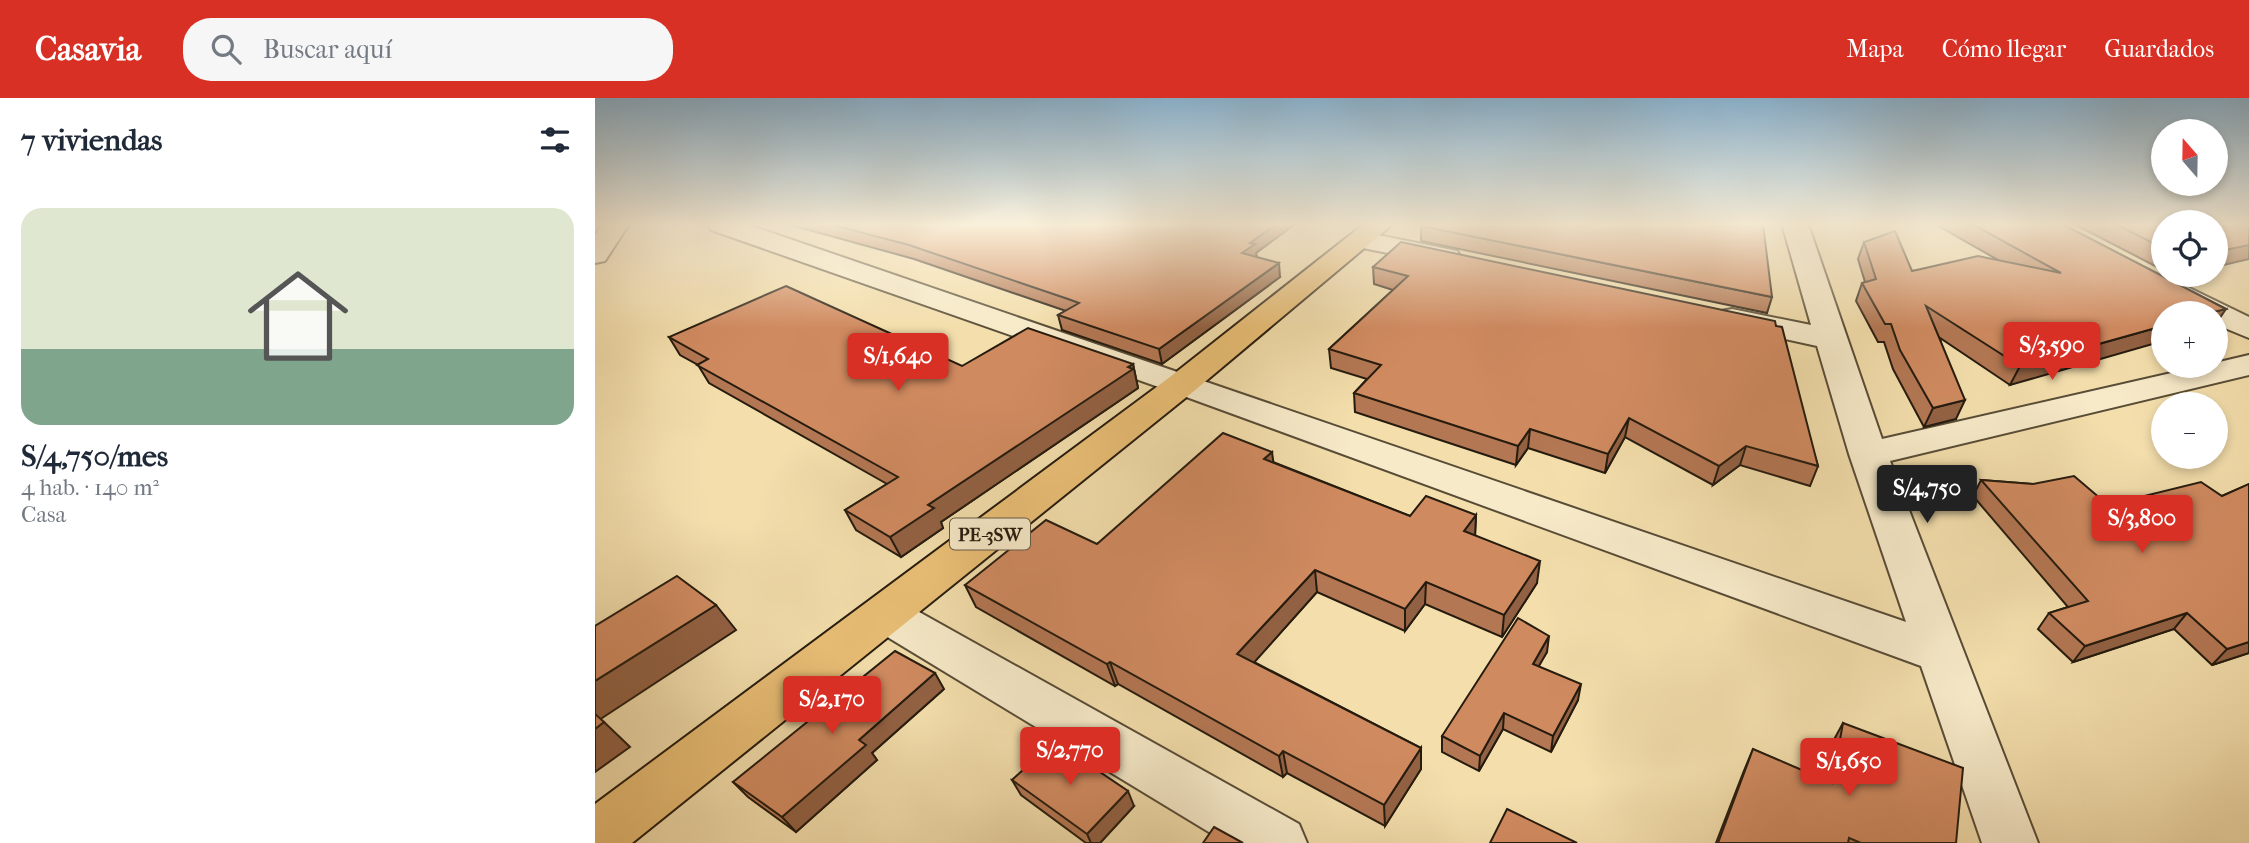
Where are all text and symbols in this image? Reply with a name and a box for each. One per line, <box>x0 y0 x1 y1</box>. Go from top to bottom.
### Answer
search box <box>183 18 673 81</box>
text: Casavia <box>35 30 141 69</box>
icon: search <box>207 30 245 68</box>
text: Buscar aquí <box>263 34 392 65</box>
text: Mapa <box>1846 35 1904 63</box>
text: Cómo llegar <box>1942 35 2066 63</box>
text: Guardados <box>2104 35 2214 63</box>
north arrow <box>2151 119 2228 196</box>
map controls <box>2151 119 2228 469</box>
icon: filters <box>536 121 574 159</box>
text: 7 viviendas <box>21 123 162 158</box>
button: locate <box>2151 210 2228 287</box>
icon: home <box>235 253 361 379</box>
button: + <box>2151 301 2228 378</box>
pin: S/3,590 <box>1987 322 2117 382</box>
text: S/3,590 <box>2019 331 2085 358</box>
pin: S/1,640 <box>833 334 963 393</box>
text: S/1,640 <box>864 342 932 369</box>
button: − <box>2151 392 2228 469</box>
text: S/4,750/mes <box>21 439 168 474</box>
pin: S/4,750 <box>1862 466 1992 525</box>
text: 4 hab. · 140 m² <box>21 474 159 501</box>
text: S/4,750 <box>1893 474 1961 501</box>
pin: S/3,800 <box>2077 496 2207 555</box>
text: Casa <box>21 501 66 528</box>
text: S/3,800 <box>2108 504 2176 531</box>
road number: PE-3SW <box>950 518 1030 550</box>
pin: S/2,170 <box>767 676 897 736</box>
text: S/2,170 <box>799 685 865 712</box>
pin: S/2,770 <box>1005 728 1135 787</box>
text: S/2,770 <box>1036 736 1104 763</box>
pin: S/1,650 <box>1784 738 1914 798</box>
text: S/1,650 <box>1816 747 1882 774</box>

